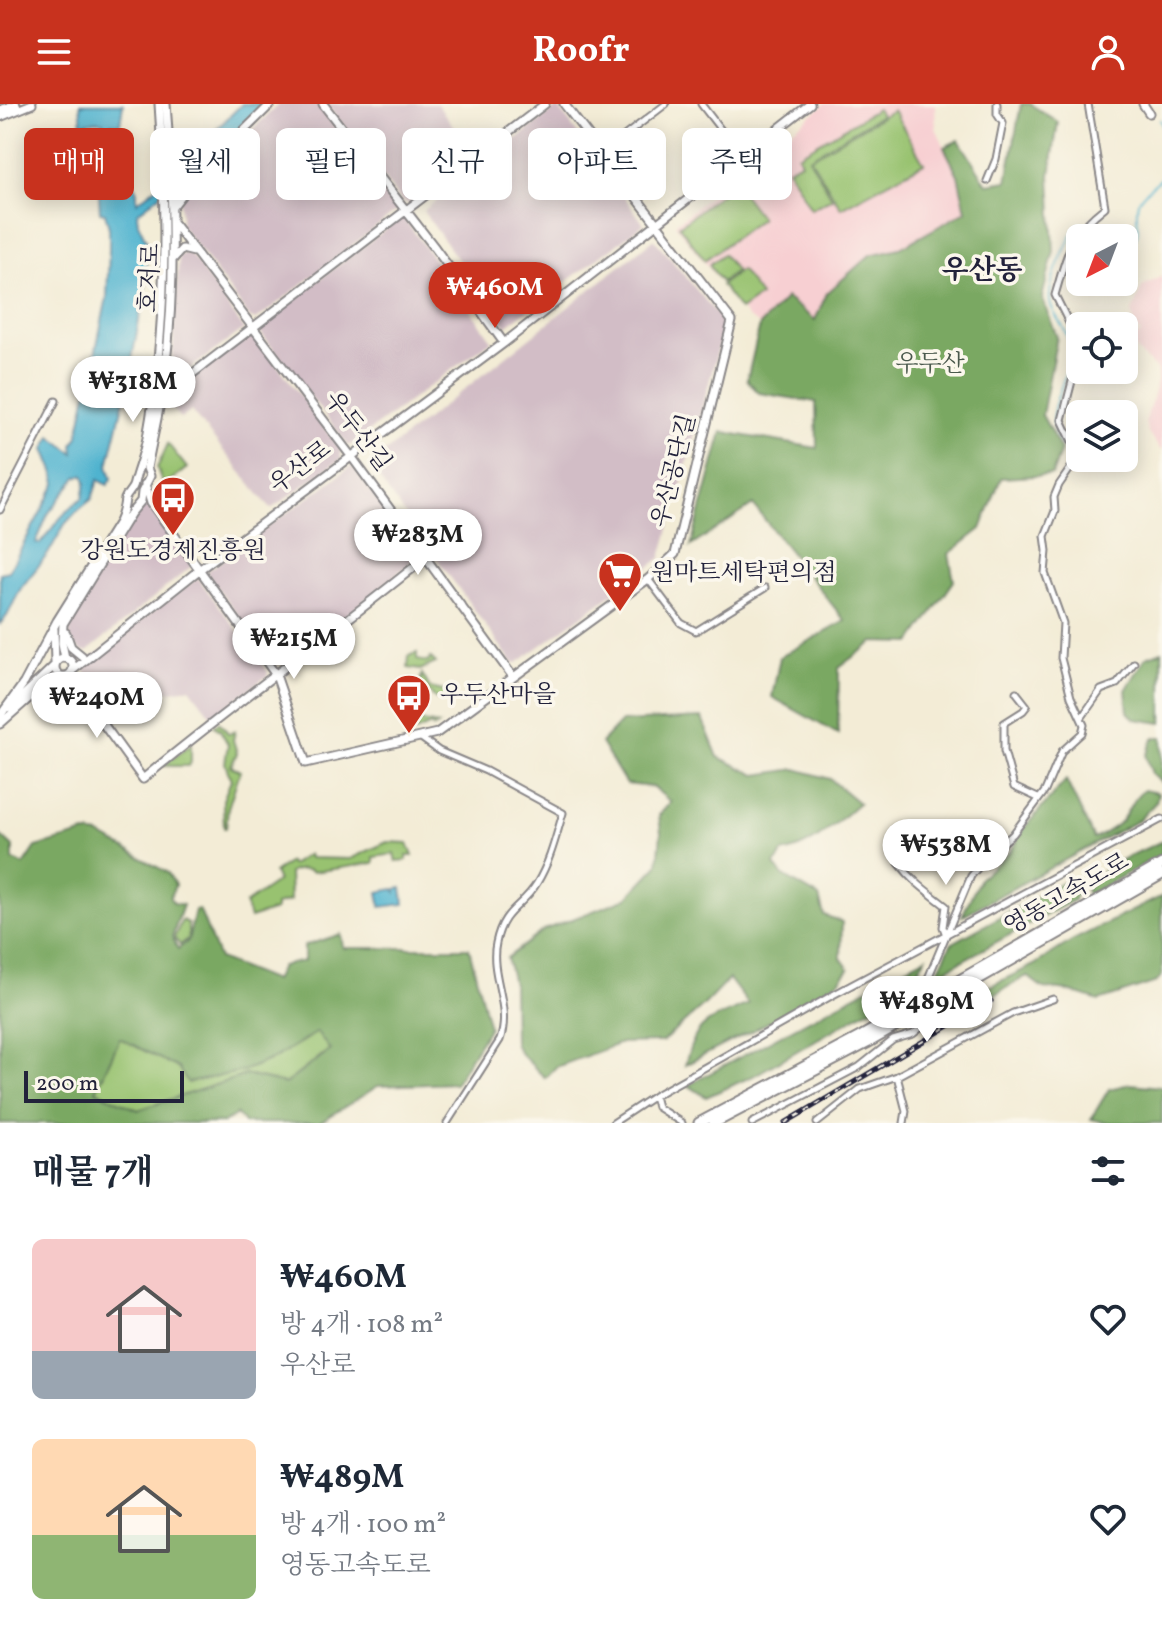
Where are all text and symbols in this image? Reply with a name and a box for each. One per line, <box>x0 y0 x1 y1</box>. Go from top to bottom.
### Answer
text: Roofr <box>533 27 629 77</box>
icon: menu <box>32 30 76 74</box>
icon: person <box>1086 30 1130 74</box>
chip: 매매 <box>24 128 134 200</box>
chip: 월세 <box>150 128 260 200</box>
chip: 필터 <box>276 128 386 200</box>
chip: 신규 <box>402 128 512 200</box>
chip: 아파트 <box>528 128 666 200</box>
chip: 주택 <box>682 128 792 200</box>
north arrow <box>1066 224 1138 296</box>
map controls <box>1066 224 1138 472</box>
street label: 호저로 <box>132 242 170 314</box>
district label: 우산동 <box>941 252 1023 291</box>
pin: ₩460M <box>439 262 551 330</box>
text: ₩460M <box>447 270 543 306</box>
button: locate <box>1066 312 1138 384</box>
park label: 우두산 <box>895 348 966 382</box>
pin: ₩318M <box>77 356 189 424</box>
text: ₩318M <box>89 364 177 400</box>
street label: 우두산길 <box>316 385 398 479</box>
button: layers <box>1066 400 1138 472</box>
street label: 우산공단길 <box>644 411 706 531</box>
street label: 우산로 <box>263 433 339 503</box>
bus stop icon: 강원도경제진흥원 <box>149 474 197 537</box>
pin: ₩283M <box>362 509 474 577</box>
text: ₩283M <box>372 517 464 553</box>
place label: 강원도경제진흥원 <box>80 535 266 569</box>
supermarket icon: 원마트세탁편의점 <box>596 550 644 613</box>
place label: 원마트세탁편의점 <box>651 557 836 591</box>
pin: ₩215M <box>238 613 350 681</box>
text: ₩215M <box>250 621 338 657</box>
pin: ₩240M <box>41 672 153 740</box>
bus stop icon: 우두산마을 <box>385 672 433 735</box>
place label: 우두산마을 <box>440 679 556 713</box>
text: ₩240M <box>49 680 145 716</box>
pin: ₩538M <box>890 819 1002 887</box>
text: ₩538M <box>901 827 991 863</box>
street label: 영동고속도로 <box>998 846 1136 944</box>
pin: ₩489M <box>871 976 983 1044</box>
text: ₩489M <box>880 984 975 1020</box>
scale bar <box>24 1067 184 1103</box>
text: 200 m <box>36 1069 98 1100</box>
icon: filters <box>1086 1149 1130 1193</box>
text: 매물 7개 <box>32 1151 154 1198</box>
text: ₩460M <box>280 1255 407 1302</box>
icon: home <box>96 1271 192 1367</box>
icon: heart <box>1086 1297 1130 1341</box>
text: 방 4개 · 108 m² <box>280 1307 443 1343</box>
text: 우산로 <box>280 1348 355 1384</box>
text: ₩489M <box>280 1455 404 1502</box>
icon: home <box>96 1471 192 1567</box>
icon: heart <box>1086 1497 1130 1541</box>
text: 방 4개 · 100 m² <box>280 1507 446 1543</box>
text: 영동고속도로 <box>280 1548 431 1584</box>

